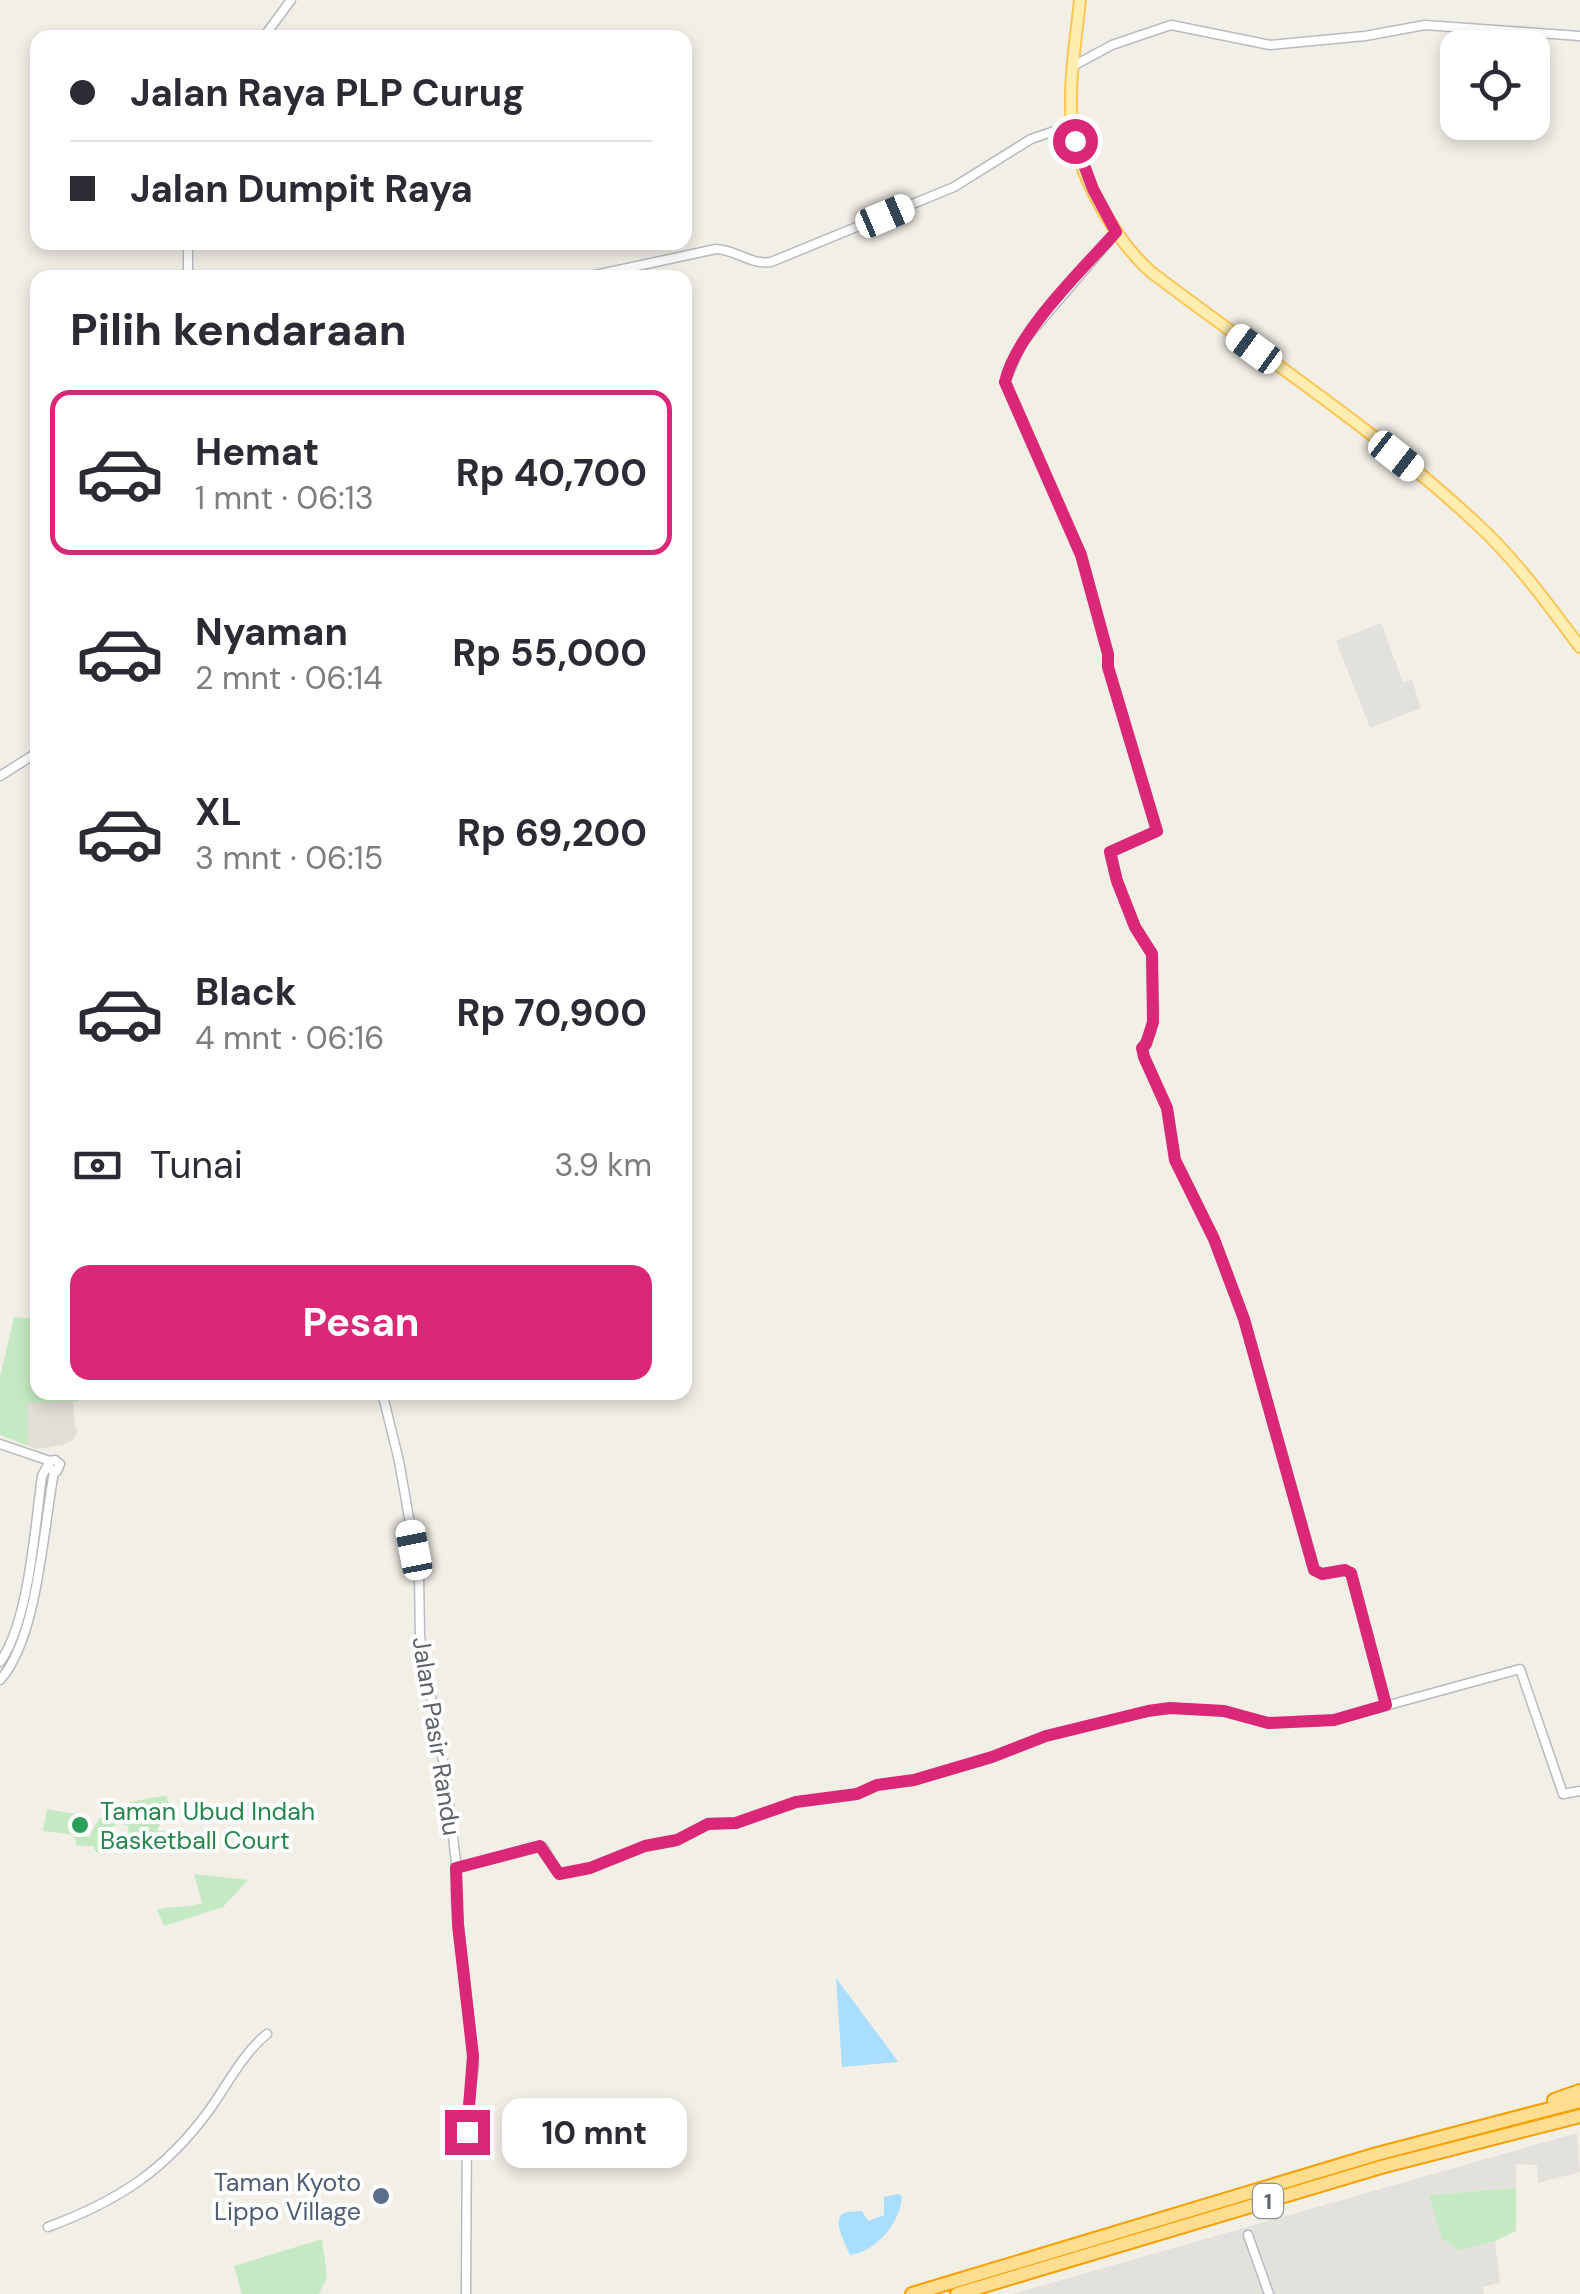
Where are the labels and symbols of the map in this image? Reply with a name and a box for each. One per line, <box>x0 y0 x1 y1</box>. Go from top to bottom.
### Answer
route start <box>1053 119 1098 164</box>
car <box>852 190 918 242</box>
car <box>1221 319 1287 379</box>
car <box>1363 426 1429 486</box>
car <box>394 1518 434 1582</box>
street label: Jalan Pasir Randu <box>405 1634 469 1838</box>
place label: Taman Ubud Indah Basketball Court <box>100 1795 315 1857</box>
marker: Taman Ubud Indah Basketball Court <box>69 1814 91 1836</box>
callout: 10 mnt <box>502 2097 687 2167</box>
route end <box>445 2110 490 2155</box>
place label: Taman Kyoto Lippo Village <box>214 2166 361 2228</box>
road number: 1 <box>1253 2184 1283 2218</box>
marker: Taman Kyoto Lippo Village <box>370 2185 392 2207</box>

